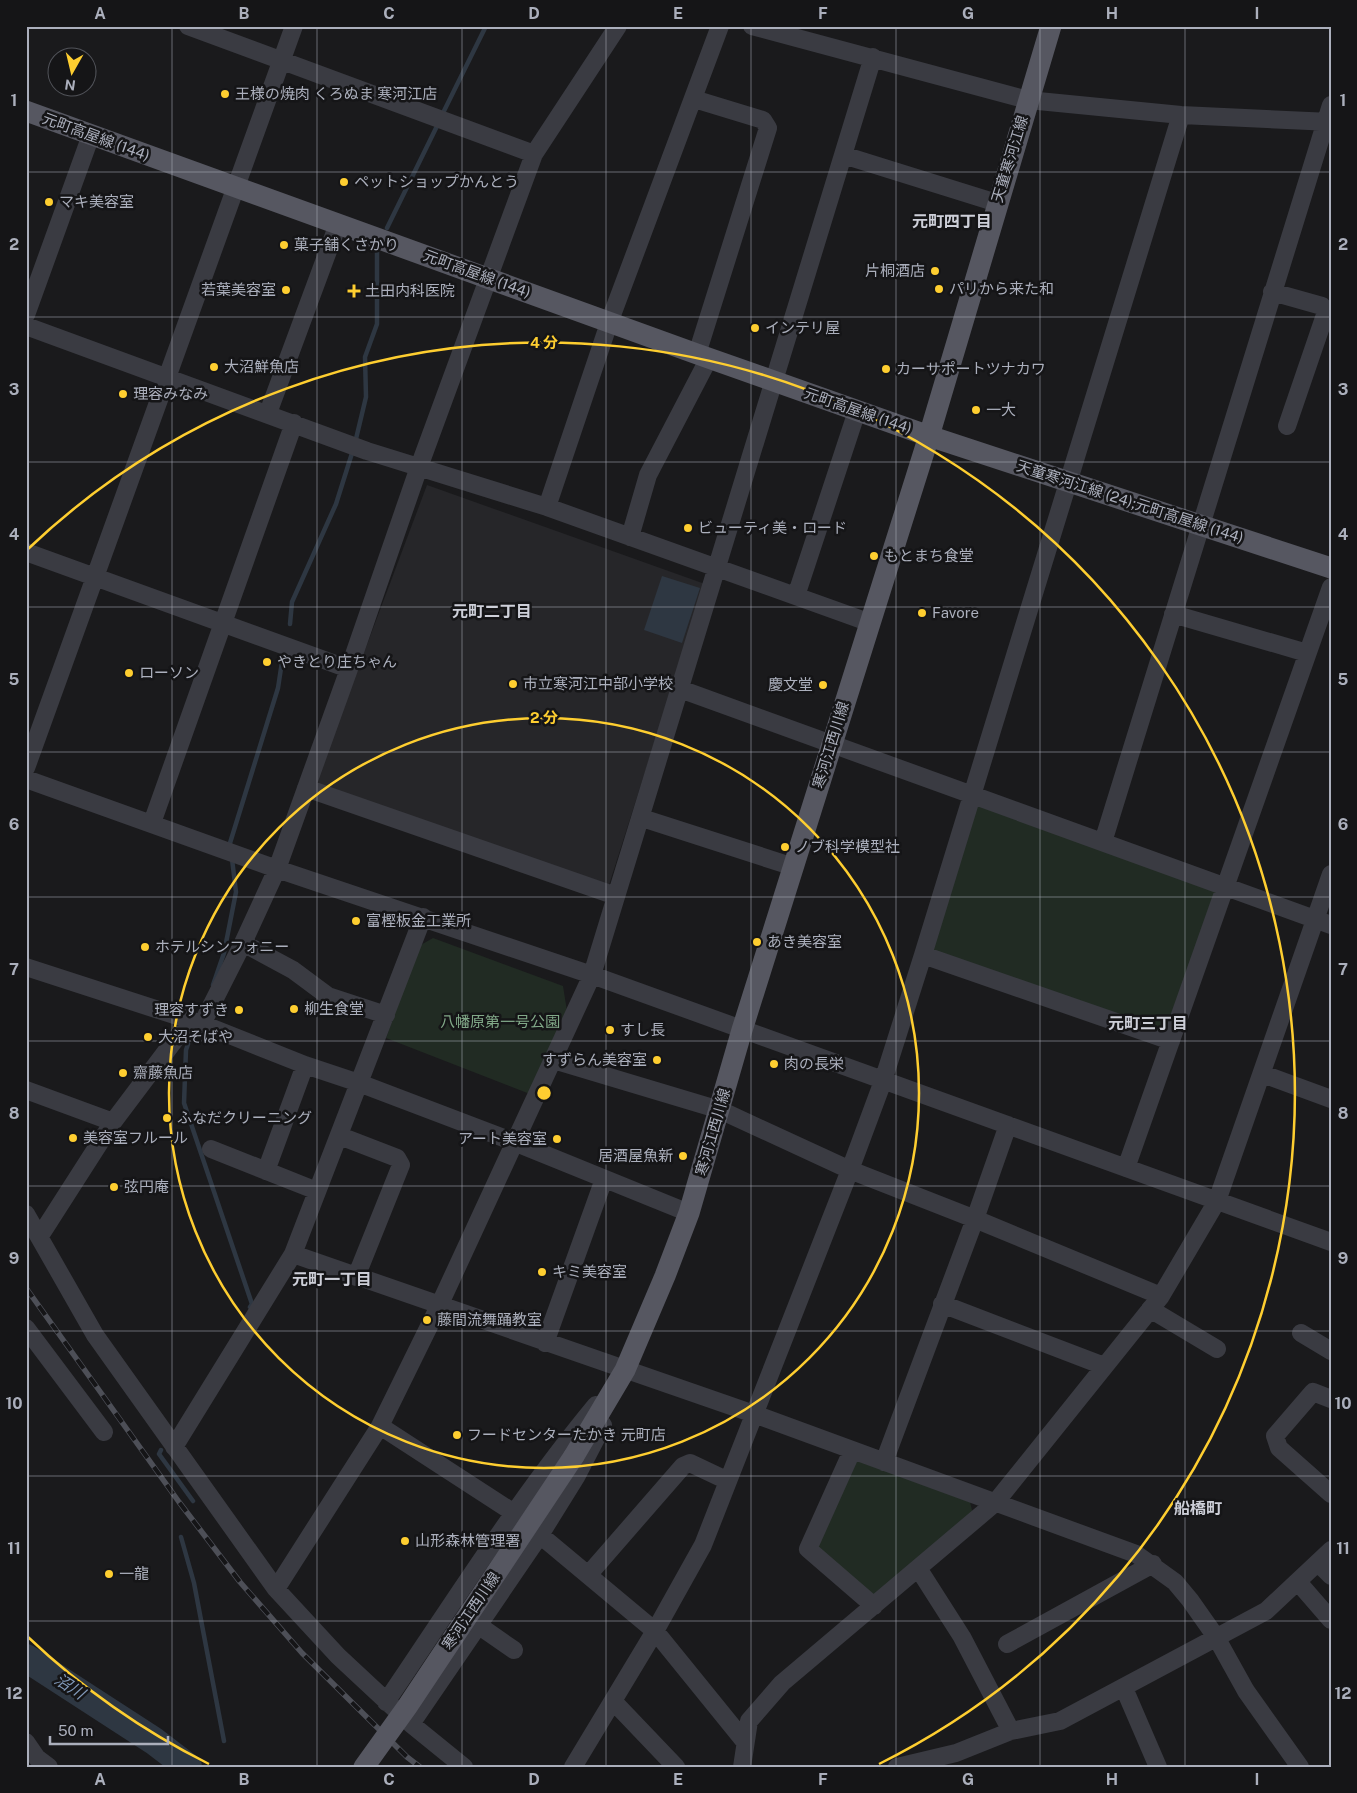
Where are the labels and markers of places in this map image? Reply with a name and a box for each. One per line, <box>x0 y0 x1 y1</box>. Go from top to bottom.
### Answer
place label: 王様の焼肉 くろぬま 寒河江店 <box>235 85 437 102</box>
marker: 王様の焼肉 くろぬま 寒河江店 <box>219 88 231 100</box>
place label: ペットショップかんとう <box>354 173 519 190</box>
marker: ペットショップかんとう <box>338 176 350 188</box>
place label: マキ美容室 <box>59 193 134 210</box>
marker: マキ美容室 <box>43 196 55 208</box>
place label: 菓子舗くさかり <box>294 236 399 253</box>
marker: 菓子舗くさかり <box>278 239 290 251</box>
place label: 片桐酒店 <box>865 262 925 279</box>
marker: 片桐酒店 <box>929 265 941 277</box>
place label: パリから来た和 <box>949 280 1054 297</box>
place label: 若葉美容室 <box>201 281 276 298</box>
place label: 土田内科医院 <box>365 282 455 299</box>
marker: パリから来た和 <box>933 283 945 295</box>
marker: 若葉美容室 <box>280 284 292 296</box>
marker: 土田内科医院 <box>347 284 361 298</box>
place label: インテリ屋 <box>765 319 840 336</box>
marker: インテリ屋 <box>749 322 761 334</box>
place label: 大沼鮮魚店 <box>224 358 299 375</box>
place label: カーサポートツナカワ <box>896 360 1046 377</box>
marker: 大沼鮮魚店 <box>208 361 220 373</box>
marker: カーサポートツナカワ <box>880 363 892 375</box>
place label: 理容みなみ <box>133 385 208 402</box>
marker: 理容みなみ <box>117 388 129 400</box>
place label: 一大 <box>986 401 1016 418</box>
marker: 一大 <box>970 404 982 416</box>
place label: ビューティ美・ロード <box>698 519 847 536</box>
marker: ビューティ美・ロード <box>682 522 694 534</box>
place label: もとまち食堂 <box>884 547 974 564</box>
marker: もとまち食堂 <box>868 550 880 562</box>
place label: Favore <box>932 604 979 621</box>
marker: Favore <box>916 607 928 619</box>
place label: やきとり庄ちゃん <box>277 653 397 670</box>
marker: やきとり庄ちゃん <box>261 656 273 668</box>
place label: ローソン <box>139 664 199 681</box>
marker: ローソン <box>123 667 135 679</box>
place label: 市立寒河江中部小学校 <box>523 675 673 692</box>
place label: 慶文堂 <box>768 676 813 693</box>
marker: 市立寒河江中部小学校 <box>507 678 519 690</box>
marker: 慶文堂 <box>817 679 829 691</box>
place label: ノブ科学模型社 <box>795 838 900 855</box>
marker: ノブ科学模型社 <box>779 841 791 853</box>
place label: 富樫板金工業所 <box>366 912 471 929</box>
marker: 富樫板金工業所 <box>350 915 362 927</box>
place label: あき美容室 <box>767 933 842 950</box>
marker: あき美容室 <box>751 936 763 948</box>
place label: ホテルシンフォニー <box>155 938 290 955</box>
marker: ホテルシンフォニー <box>139 941 151 953</box>
place label: 柳生食堂 <box>304 1000 364 1017</box>
place label: 理容すずき <box>154 1001 229 1018</box>
marker: 柳生食堂 <box>288 1003 300 1015</box>
marker: 理容すずき <box>233 1004 245 1016</box>
place label: すし長 <box>620 1021 665 1038</box>
marker: すし長 <box>604 1024 616 1036</box>
place label: 大沼そばや <box>158 1028 233 1045</box>
marker: 大沼そばや <box>142 1031 154 1043</box>
place label: すずらん美容室 <box>542 1051 647 1068</box>
marker: すずらん美容室 <box>651 1054 663 1066</box>
place label: 肉の長栄 <box>784 1055 844 1072</box>
marker: 肉の長栄 <box>768 1058 780 1070</box>
place label: 齋藤魚店 <box>133 1064 193 1081</box>
marker: 齋藤魚店 <box>117 1067 129 1079</box>
centre of rings <box>535 1084 553 1102</box>
place label: ふなだクリーニング <box>177 1109 312 1126</box>
marker: ふなだクリーニング <box>161 1112 173 1124</box>
place label: 美容室フルール <box>83 1129 188 1146</box>
place label: アート美容室 <box>458 1130 547 1147</box>
marker: 美容室フルール <box>67 1132 79 1144</box>
marker: アート美容室 <box>551 1133 563 1145</box>
place label: 居酒屋魚新 <box>598 1147 673 1164</box>
marker: 居酒屋魚新 <box>677 1150 689 1162</box>
place label: 弦円庵 <box>124 1178 169 1195</box>
marker: 弦円庵 <box>108 1181 120 1193</box>
place label: キミ美容室 <box>552 1263 627 1280</box>
marker: キミ美容室 <box>536 1266 548 1278</box>
place label: 藤間流舞踊教室 <box>437 1311 542 1328</box>
marker: 藤間流舞踊教室 <box>421 1314 433 1326</box>
place label: フードセンターたかき 元町店 <box>467 1426 666 1443</box>
marker: フードセンターたかき 元町店 <box>451 1429 463 1441</box>
place label: 山形森林管理署 <box>415 1532 520 1549</box>
marker: 山形森林管理署 <box>399 1535 411 1547</box>
place label: 一龍 <box>119 1565 149 1582</box>
marker: 一龍 <box>103 1568 115 1580</box>

